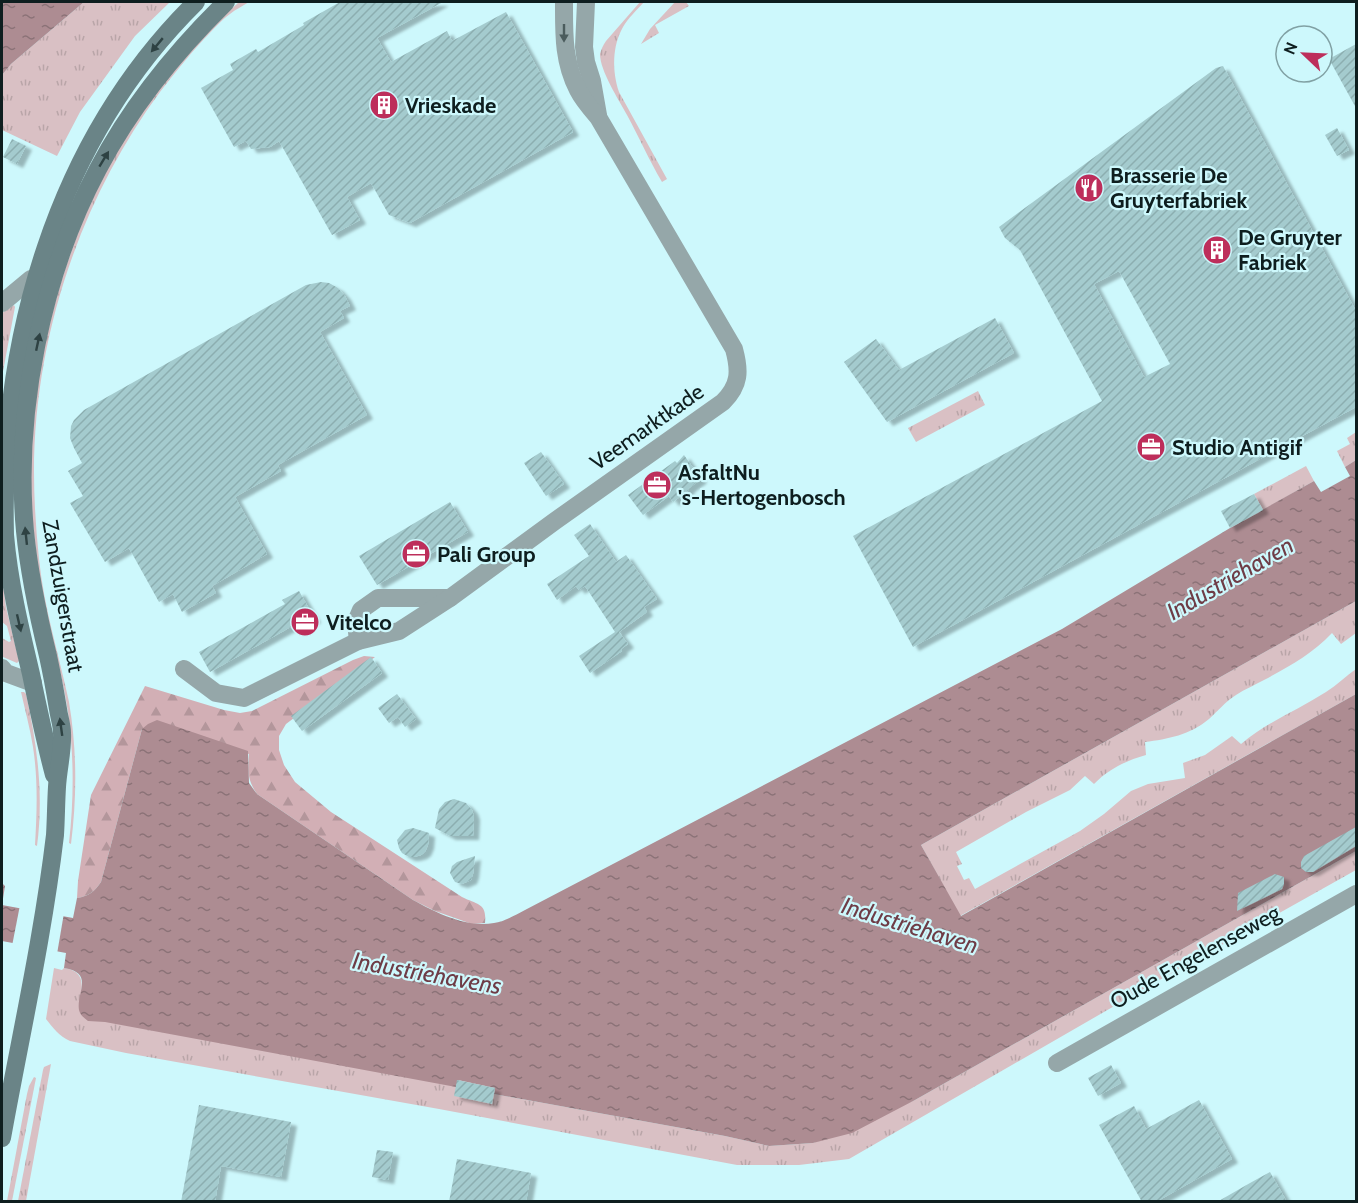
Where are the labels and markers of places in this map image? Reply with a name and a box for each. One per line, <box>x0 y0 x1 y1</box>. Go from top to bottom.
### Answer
building icon: Vrieskade <box>368 89 400 121</box>
place label: Vrieskade <box>405 92 496 119</box>
place label: Brasserie De Gruyterfabriek <box>1110 162 1248 214</box>
restaurant icon: Brasserie De Gruyterfabriek <box>1073 172 1105 204</box>
place label: De Gruyter Fabriek <box>1238 224 1343 276</box>
building icon: De Gruyter Fabriek <box>1201 234 1233 266</box>
office icon: Studio Antigif <box>1135 431 1167 463</box>
place label: Studio Antigif <box>1172 434 1303 461</box>
place label: AsfaltNu 's-Hertogenbosch <box>678 459 846 511</box>
office icon: AsfaltNu 's-Hertogenbosch <box>641 469 673 501</box>
office icon: Pali Group <box>400 538 432 570</box>
place label: Pali Group <box>437 541 536 568</box>
office icon: Vitelco <box>289 606 321 638</box>
place label: Vitelco <box>326 609 392 636</box>

